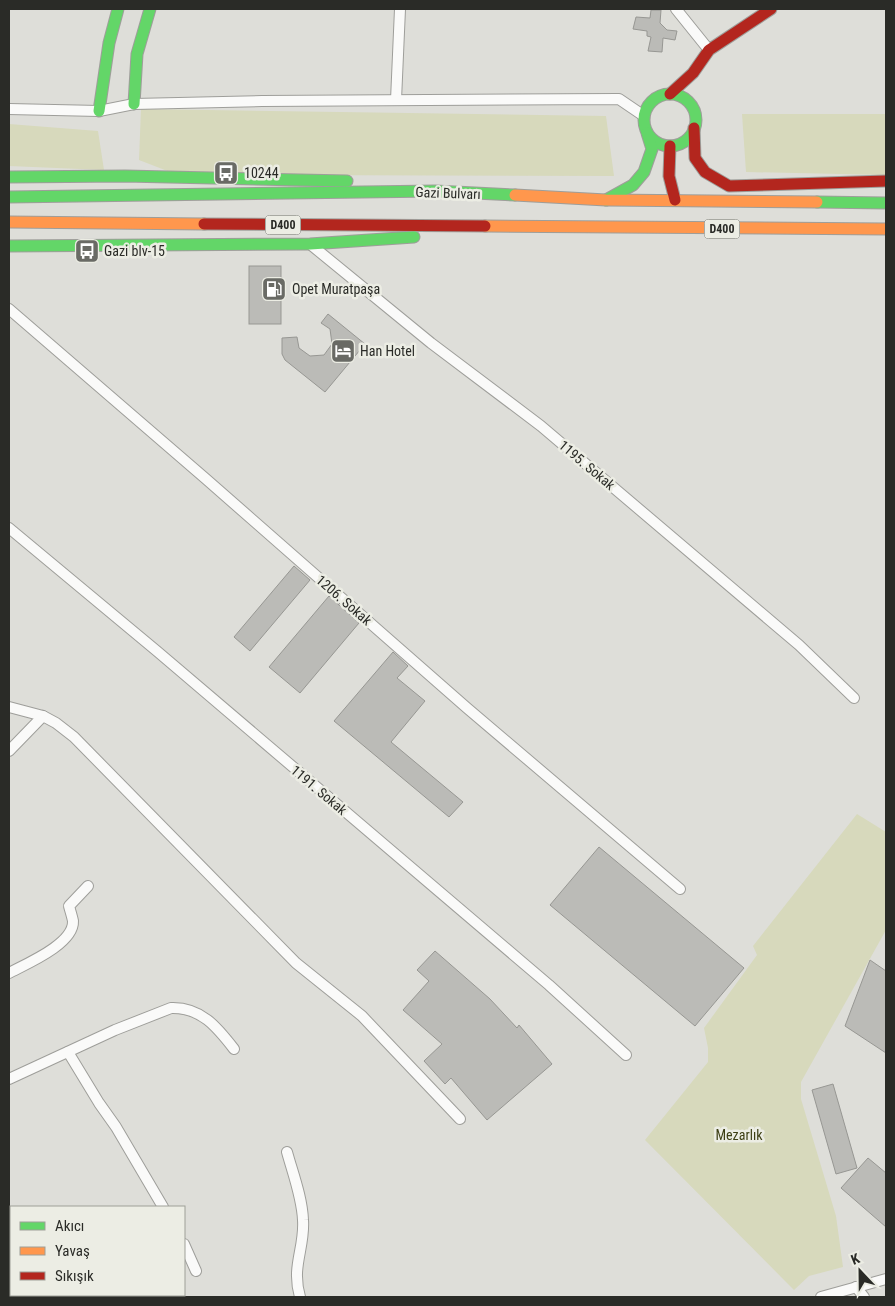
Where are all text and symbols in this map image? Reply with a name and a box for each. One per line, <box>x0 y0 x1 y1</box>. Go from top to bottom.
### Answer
bus stop icon: 10244 <box>213 160 239 186</box>
place label: 10244 <box>244 165 279 181</box>
street label: Gazi Bulvarı <box>415 184 481 202</box>
road number: D400 <box>266 216 300 234</box>
road number: D400 <box>704 220 740 238</box>
bus stop icon: Gazi blv-15 <box>74 238 100 264</box>
place label: Gazi blv-15 <box>104 243 165 259</box>
fuel station icon: Opet Muratpaşa <box>261 276 287 302</box>
place label: Opet Muratpaşa <box>292 281 380 297</box>
hotel icon: Han Hotel <box>330 338 356 364</box>
place label: Han Hotel <box>360 343 415 359</box>
street label: 1195. Sokak <box>556 437 619 493</box>
street label: 1206. Sokak <box>313 572 375 629</box>
street label: 1191. Sokak <box>288 762 351 818</box>
park label: Mezarlık <box>715 1127 763 1143</box>
legend <box>10 1206 185 1296</box>
text: Akıcı <box>55 1217 84 1235</box>
text: Yavaş <box>55 1242 90 1260</box>
north arrow <box>835 1246 885 1296</box>
text: K <box>849 1250 862 1268</box>
text: Sıkışık <box>55 1267 94 1285</box>

